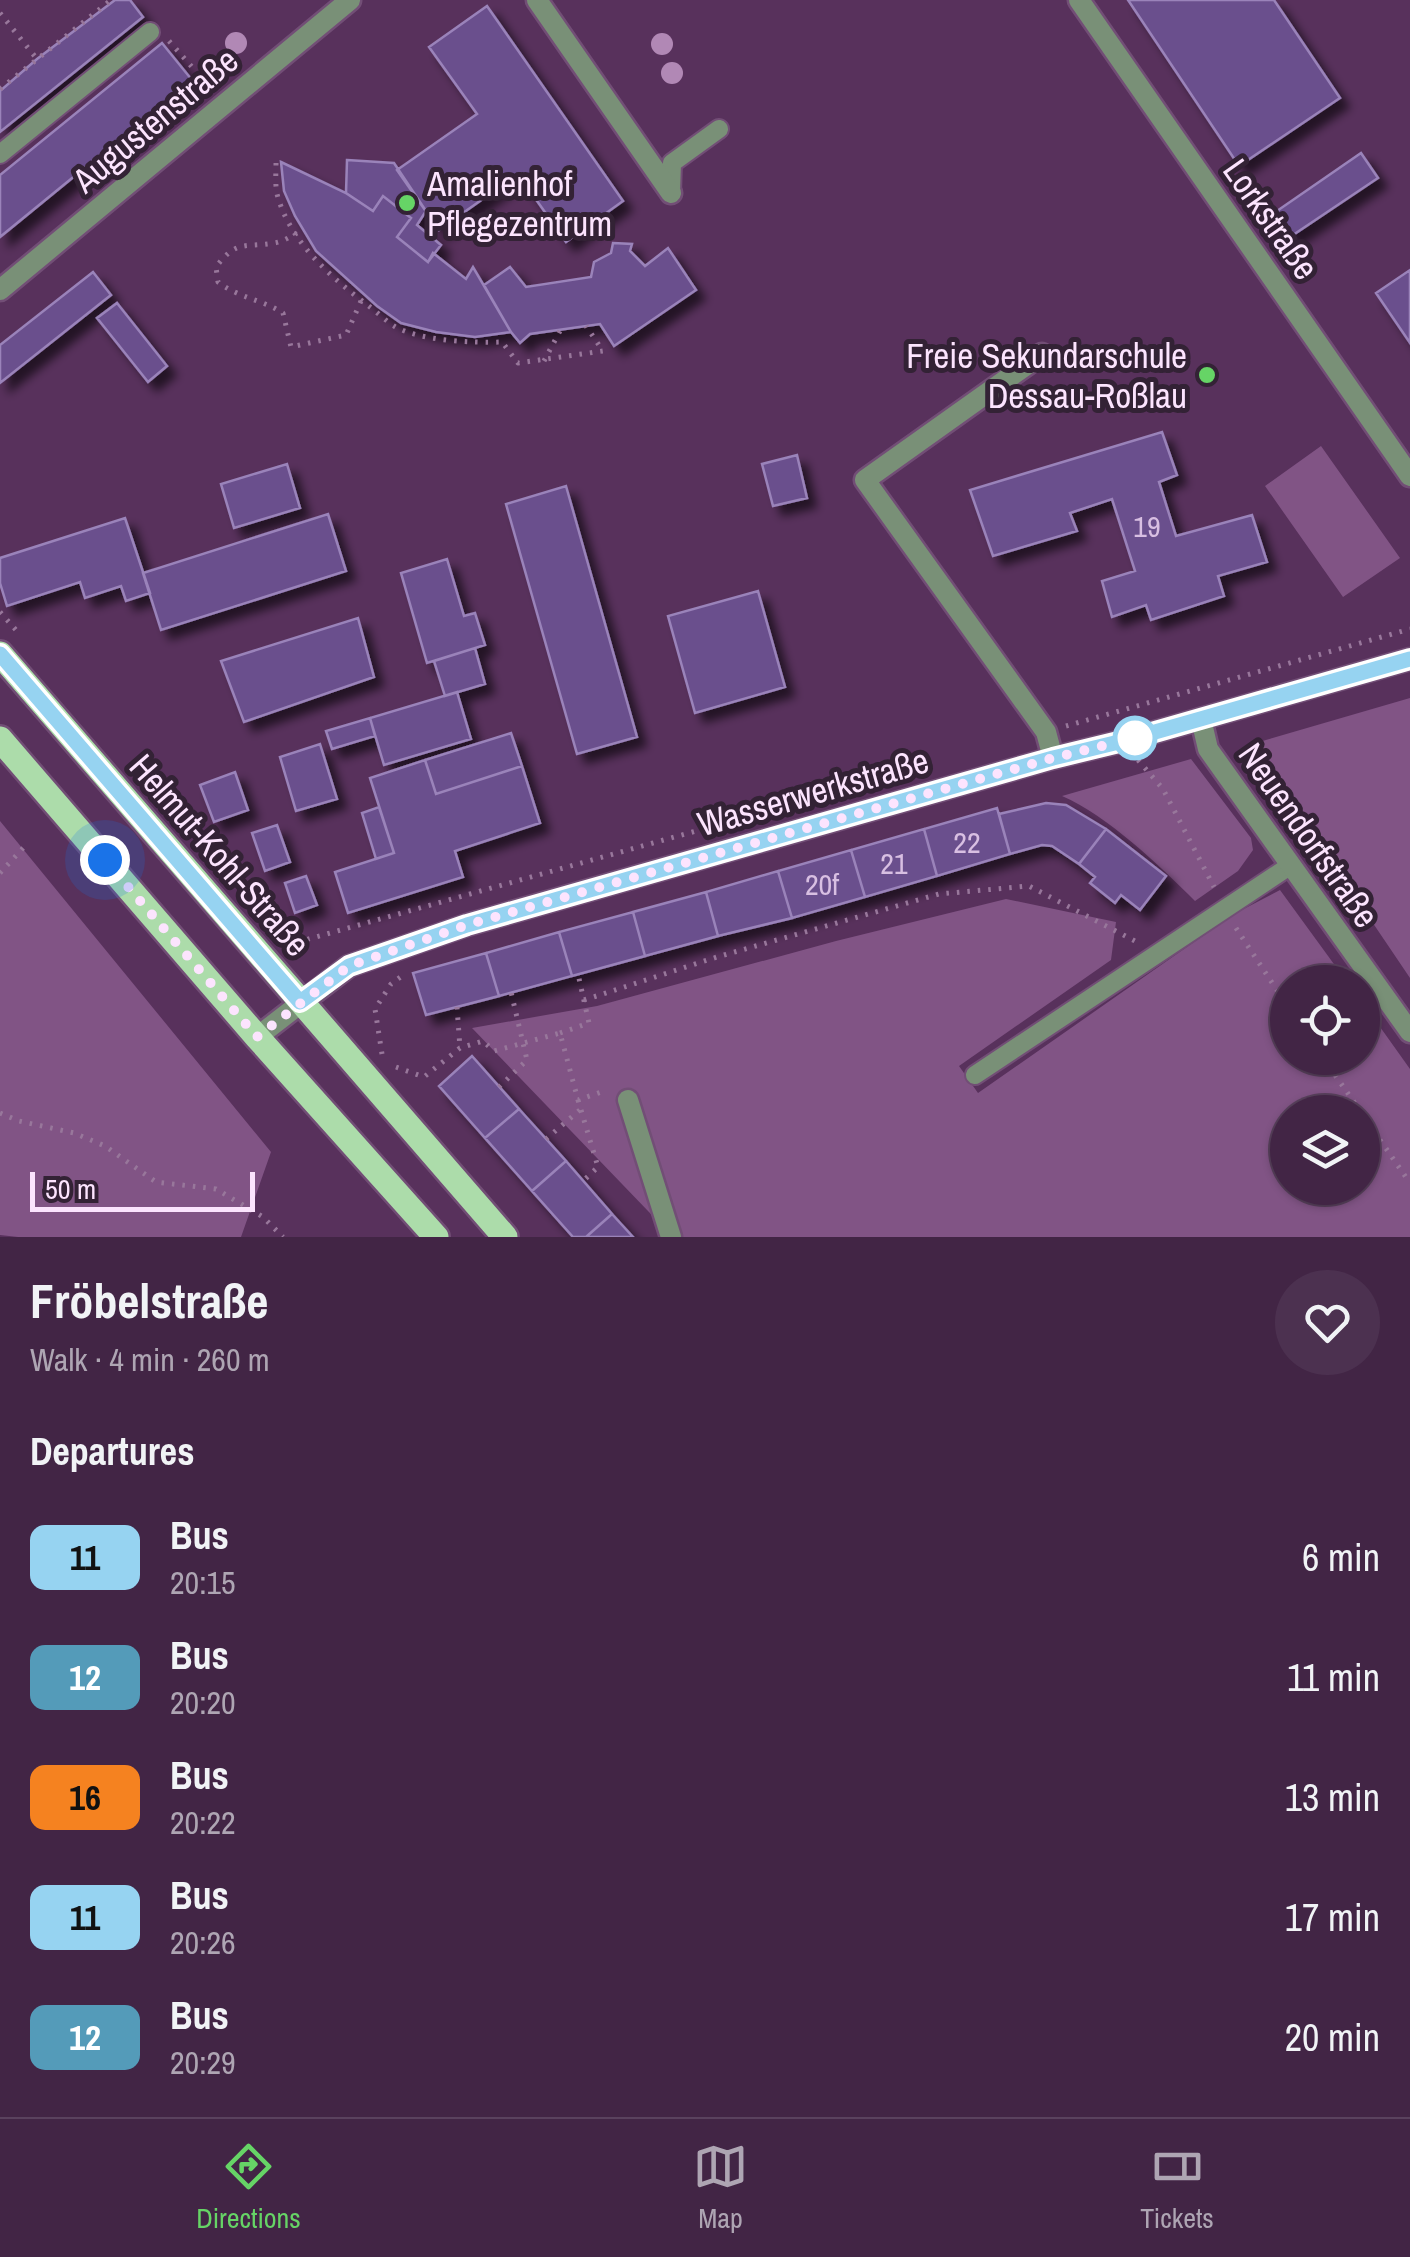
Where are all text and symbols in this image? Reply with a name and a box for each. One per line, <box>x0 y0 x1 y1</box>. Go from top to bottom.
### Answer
street label: Augustenstraße <box>62 37 248 204</box>
street label: Lorkstraße <box>1212 149 1330 289</box>
place label: Amalienhof Pflegezentrum <box>426 160 612 247</box>
marker: Amalienhof Pflegezentrum <box>396 192 418 214</box>
place label: Freie Sekundarschule Dessau-Roßlau <box>906 332 1187 419</box>
marker: Freie Sekundarschule Dessau-Roßlau <box>1196 364 1218 386</box>
house number: 19 <box>1133 506 1161 546</box>
unlabelled marker <box>1114 717 1156 759</box>
street label: Neuendorfstraße <box>1228 733 1390 937</box>
street label: Wasserwerkstraße <box>692 737 934 847</box>
street label: Helmut-Kohl-Straße <box>119 744 321 966</box>
house number: 22 <box>953 822 981 862</box>
your location <box>80 835 130 885</box>
house number: 21 <box>880 843 908 883</box>
house number: 20f <box>805 864 839 904</box>
map controls <box>1270 965 1380 1205</box>
button: locate <box>1270 965 1380 1075</box>
button: layers <box>1270 1095 1380 1205</box>
scale bar <box>30 1167 255 1212</box>
text: 50 m <box>45 1170 96 1208</box>
text: Fröbelstraße <box>30 1268 268 1333</box>
button: heart <box>1275 1270 1380 1375</box>
text: Walk · 4 min · 260 m <box>30 1338 270 1381</box>
text: Departures <box>30 1426 195 1477</box>
text: Bus <box>170 1510 229 1561</box>
text: 6 min <box>1302 1532 1380 1583</box>
text: 11 <box>70 1534 100 1581</box>
text: 20:15 <box>170 1561 236 1604</box>
text: Bus <box>170 1630 229 1681</box>
text: 11 min <box>1287 1652 1380 1703</box>
text: 12 <box>69 1654 101 1701</box>
text: 20:20 <box>170 1681 236 1724</box>
text: Bus <box>170 1750 229 1801</box>
text: 13 min <box>1285 1772 1380 1823</box>
text: 16 <box>69 1774 101 1821</box>
text: 20:22 <box>170 1801 236 1844</box>
text: Bus <box>170 1870 229 1921</box>
text: 17 min <box>1285 1892 1380 1943</box>
text: 11 <box>70 1894 100 1941</box>
text: 20:26 <box>170 1921 236 1964</box>
text: Bus <box>170 1990 229 2041</box>
text: 20 min <box>1285 2012 1380 2063</box>
text: 12 <box>69 2014 101 2061</box>
text: 20:29 <box>170 2041 236 2084</box>
tab: Directions <box>196 2139 301 2237</box>
tab: Map <box>693 2139 748 2237</box>
tab: Tickets <box>1140 2139 1214 2237</box>

